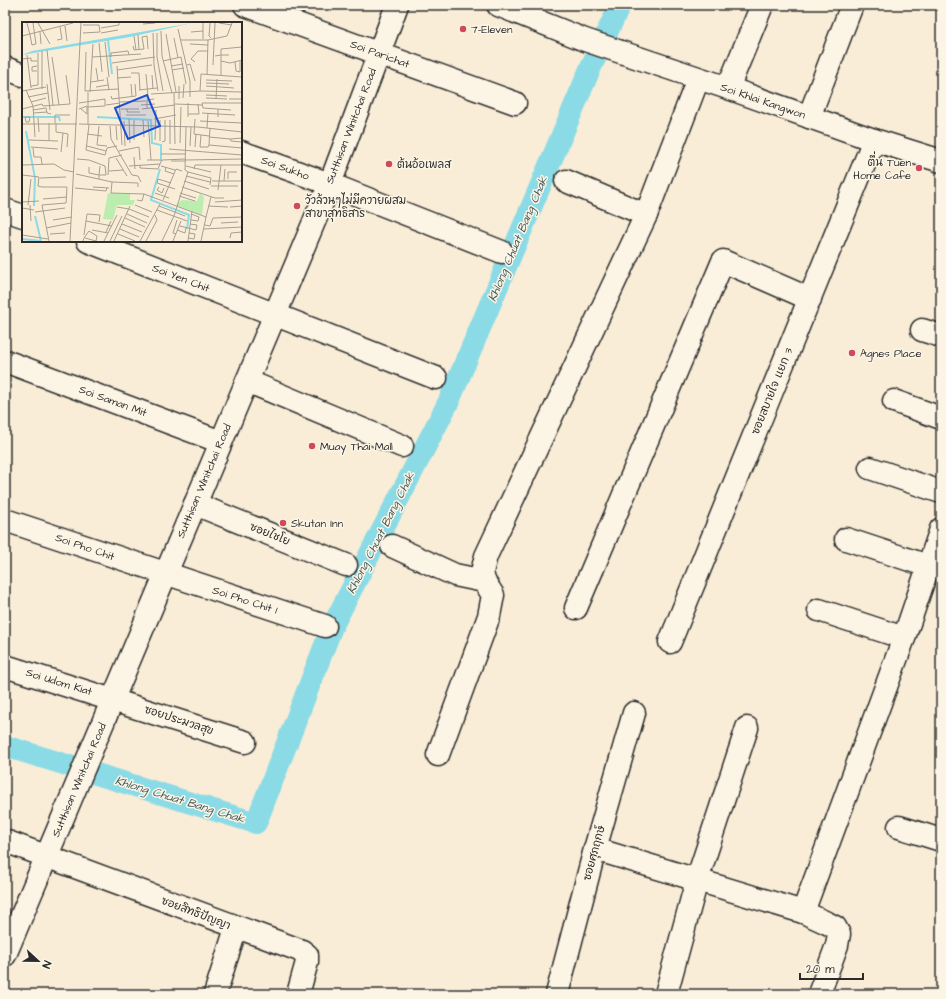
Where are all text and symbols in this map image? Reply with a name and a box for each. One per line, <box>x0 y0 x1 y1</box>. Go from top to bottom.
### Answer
inset map <box>22 22 242 242</box>
place label: 7-Eleven <box>471 22 513 37</box>
marker: 7-Eleven <box>458 24 468 34</box>
street label: Soi Parichat <box>348 36 412 72</box>
street label: Sutthisan Winitchai Road <box>322 66 380 186</box>
street label: Soi Khlai Kangwon <box>718 79 808 124</box>
place label: ตื่น Tuen Home Cafe <box>853 151 911 183</box>
street label: Soi Sukho <box>259 152 312 184</box>
place label: ต้นอ้อเพลส <box>397 157 452 172</box>
marker: ต้นอ้อเพลส <box>384 159 394 169</box>
marker: ตื่น Tuen Home Cafe <box>914 163 924 173</box>
water label: Khlong Chuat Bang Chak <box>484 173 553 305</box>
place label: วัวล้วนๆไม่มีควายผสม สาขาสุทธิสาร <box>305 192 406 222</box>
marker: วัวล้วนๆไม่มีควายผสม สาขาสุทธิสาร <box>292 201 302 211</box>
street label: Soi Yen Chit <box>150 260 212 296</box>
street label: ซอยสบายใจ แยก 3 <box>747 345 796 437</box>
place label: Agnes Place <box>860 346 921 362</box>
marker: Agnes Place <box>847 348 857 358</box>
street label: Soi Saman Mit <box>77 382 150 420</box>
street label: Sutthisan Winitchai Road <box>173 421 235 540</box>
place label: Muay Thai Mall <box>320 439 393 455</box>
marker: Muay Thai Mall <box>307 441 317 451</box>
water label: Khlong Chuat Bang Chak <box>343 469 420 597</box>
place label: Skutan Inn <box>291 516 344 531</box>
street label: ซอยไชโย <box>248 518 293 549</box>
marker: Skutan Inn <box>278 518 288 528</box>
street label: Soi Pho Chit <box>53 530 117 564</box>
street label: Soi Pho Chit 1 <box>211 582 280 618</box>
street label: Soi Udom Kiat <box>24 665 95 699</box>
street label: ซอยประมวลสุข <box>142 702 216 739</box>
street label: Sutthisan Winitchai Road <box>48 720 110 839</box>
water label: Khlong Chuat Bang Chak <box>113 772 247 829</box>
street label: ซอยศุภฤกษ์ <box>578 823 610 882</box>
street label: ซอยสิทธิปัญญา <box>159 893 233 933</box>
north arrow <box>18 941 58 981</box>
scale bar <box>800 955 863 981</box>
text: N <box>39 959 55 971</box>
text: 20 m <box>806 961 835 978</box>

